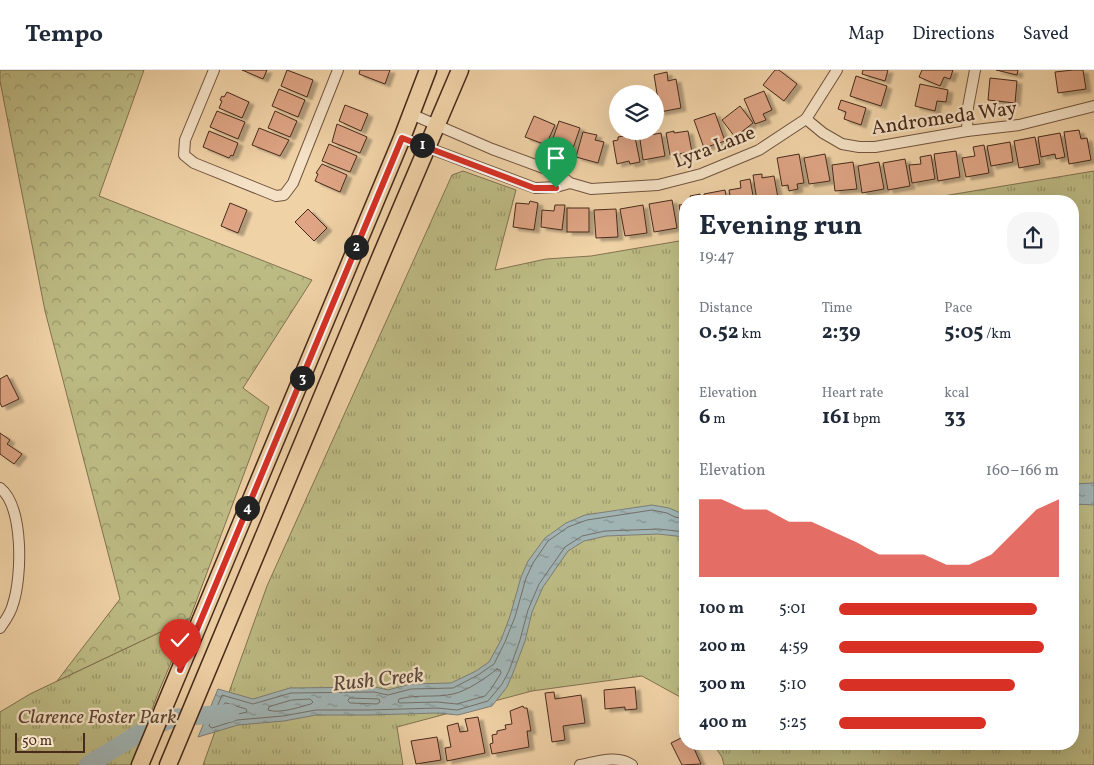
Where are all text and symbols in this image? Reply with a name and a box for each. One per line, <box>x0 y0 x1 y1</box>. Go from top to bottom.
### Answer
text: Tempo <box>25 18 103 52</box>
text: Map <box>848 22 884 47</box>
text: Directions <box>912 22 995 47</box>
text: Saved <box>1023 22 1069 47</box>
map controls <box>609 85 664 140</box>
button: layers <box>609 85 664 140</box>
street label: Andromeda Way <box>870 95 1019 143</box>
street label: Lyra Lane <box>670 119 760 176</box>
pin: 1 <box>410 132 434 158</box>
text: 1 <box>420 136 425 155</box>
pin <box>535 137 577 188</box>
icon: arrive <box>542 144 570 172</box>
text: Evening run <box>699 207 863 246</box>
button: share <box>1007 212 1059 264</box>
pin: 2 <box>344 234 368 260</box>
text: 2 <box>353 238 360 257</box>
text: 19:47 <box>699 246 735 268</box>
text: Distance <box>699 299 753 318</box>
text: Time <box>822 299 852 318</box>
text: Pace <box>944 299 972 318</box>
text: 0.52 <box>699 318 739 347</box>
text: 2:39 <box>822 318 861 347</box>
text: 5:05 <box>944 318 983 347</box>
text: km <box>739 325 762 344</box>
text: /km <box>983 325 1011 344</box>
pin: 3 <box>290 366 314 390</box>
text: 3 <box>299 369 306 388</box>
text: Elevation <box>699 384 757 403</box>
text: Heart rate <box>822 384 883 403</box>
text: kcal <box>944 384 969 403</box>
text: 6 <box>699 403 711 432</box>
text: 161 <box>822 403 850 432</box>
text: 33 <box>944 403 966 432</box>
text: m <box>711 410 726 429</box>
text: bpm <box>850 410 881 429</box>
text: Elevation <box>699 460 766 482</box>
text: 160–166 m <box>986 460 1059 482</box>
pin: 4 <box>234 496 260 520</box>
text: 4 <box>243 499 252 518</box>
text: 100 m <box>699 598 744 620</box>
text: 5:01 <box>779 598 806 620</box>
pin <box>159 619 201 670</box>
icon: check <box>166 626 194 654</box>
text: 200 m <box>699 636 746 658</box>
text: 4:59 <box>779 636 808 658</box>
water label: Rush Creek <box>331 661 425 700</box>
text: 300 m <box>699 674 745 696</box>
text: 5:10 <box>779 674 806 696</box>
park label: Clarence Foster Park <box>18 704 176 732</box>
text: 400 m <box>699 712 747 734</box>
text: 5:25 <box>779 712 807 734</box>
scale bar <box>15 730 85 753</box>
text: 50 m <box>22 732 52 751</box>

